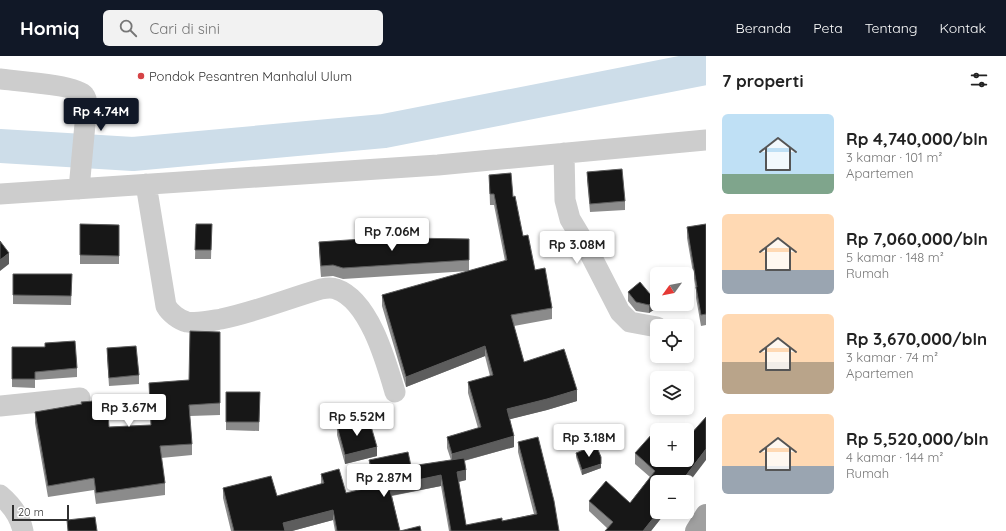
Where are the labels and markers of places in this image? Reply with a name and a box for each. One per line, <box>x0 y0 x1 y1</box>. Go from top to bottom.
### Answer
place label: Pondok Pesantren Manhalul Ulum <box>149 68 352 84</box>
marker: Pondok Pesantren Manhalul Ulum <box>136 71 146 81</box>
pin: Rp 4.74M <box>60 98 142 132</box>
pin: Rp 7.06M <box>351 218 433 252</box>
pin: Rp 3.08M <box>536 231 618 265</box>
pin: Rp 3.67M <box>88 394 170 428</box>
pin: Rp 5.52M <box>316 403 398 437</box>
pin: Rp 3.18M <box>548 424 630 458</box>
pin: Rp 2.87M <box>343 464 425 498</box>

